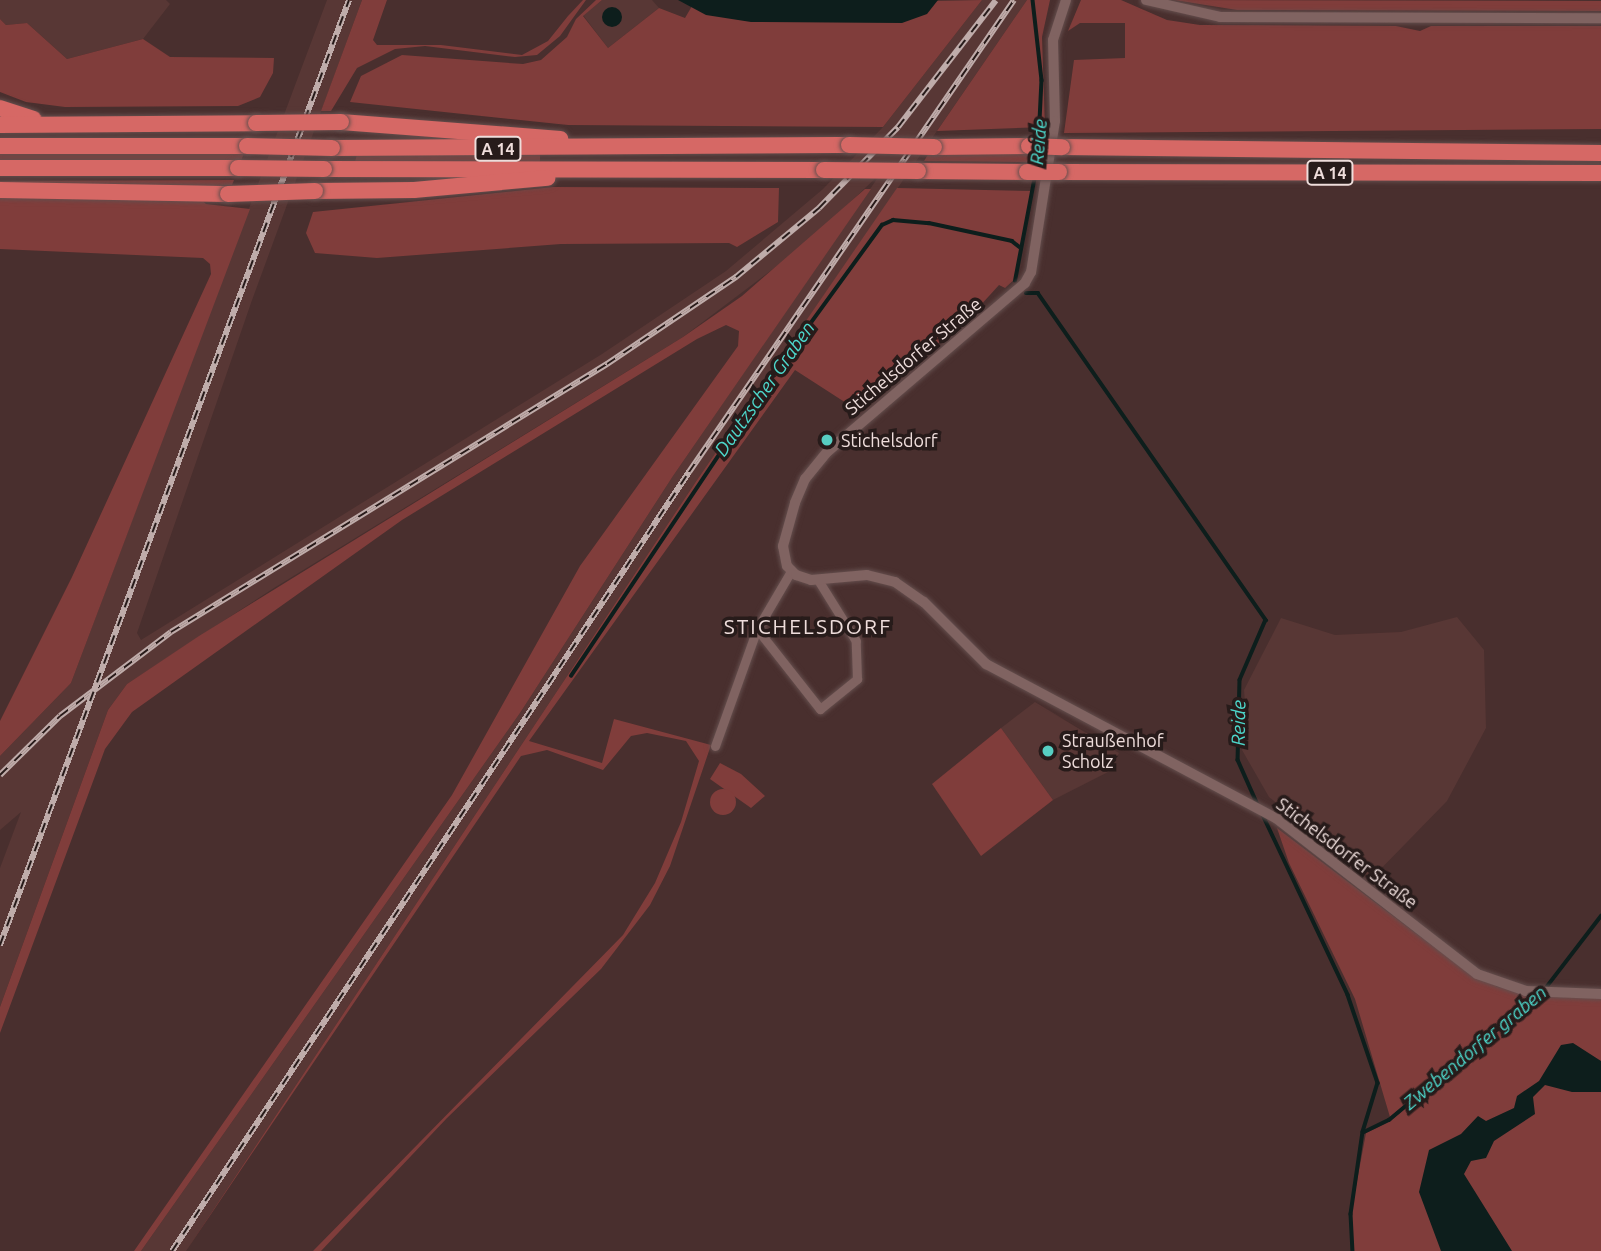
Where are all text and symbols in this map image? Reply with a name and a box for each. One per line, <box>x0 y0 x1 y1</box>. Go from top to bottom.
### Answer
water label: Reide <box>1026 118 1052 166</box>
road number: A 14 <box>474 136 522 162</box>
road number: A 14 <box>1306 160 1354 186</box>
street label: Stichelsdorfer Straße <box>841 293 985 419</box>
water label: Dautzscher Graben <box>710 317 820 461</box>
place label: Stichelsdorf <box>841 429 938 451</box>
marker: Stichelsdorf <box>819 432 835 448</box>
district label: STICHELSDORF <box>725 613 891 639</box>
water label: Reide <box>1227 700 1251 746</box>
place label: Straußenhof Scholz <box>1062 730 1164 772</box>
marker: Straußenhof Scholz <box>1040 743 1056 759</box>
street label: Stichelsdorfer Straße <box>1272 793 1422 913</box>
water label: Zwebendorfer graben <box>1399 981 1551 1115</box>

